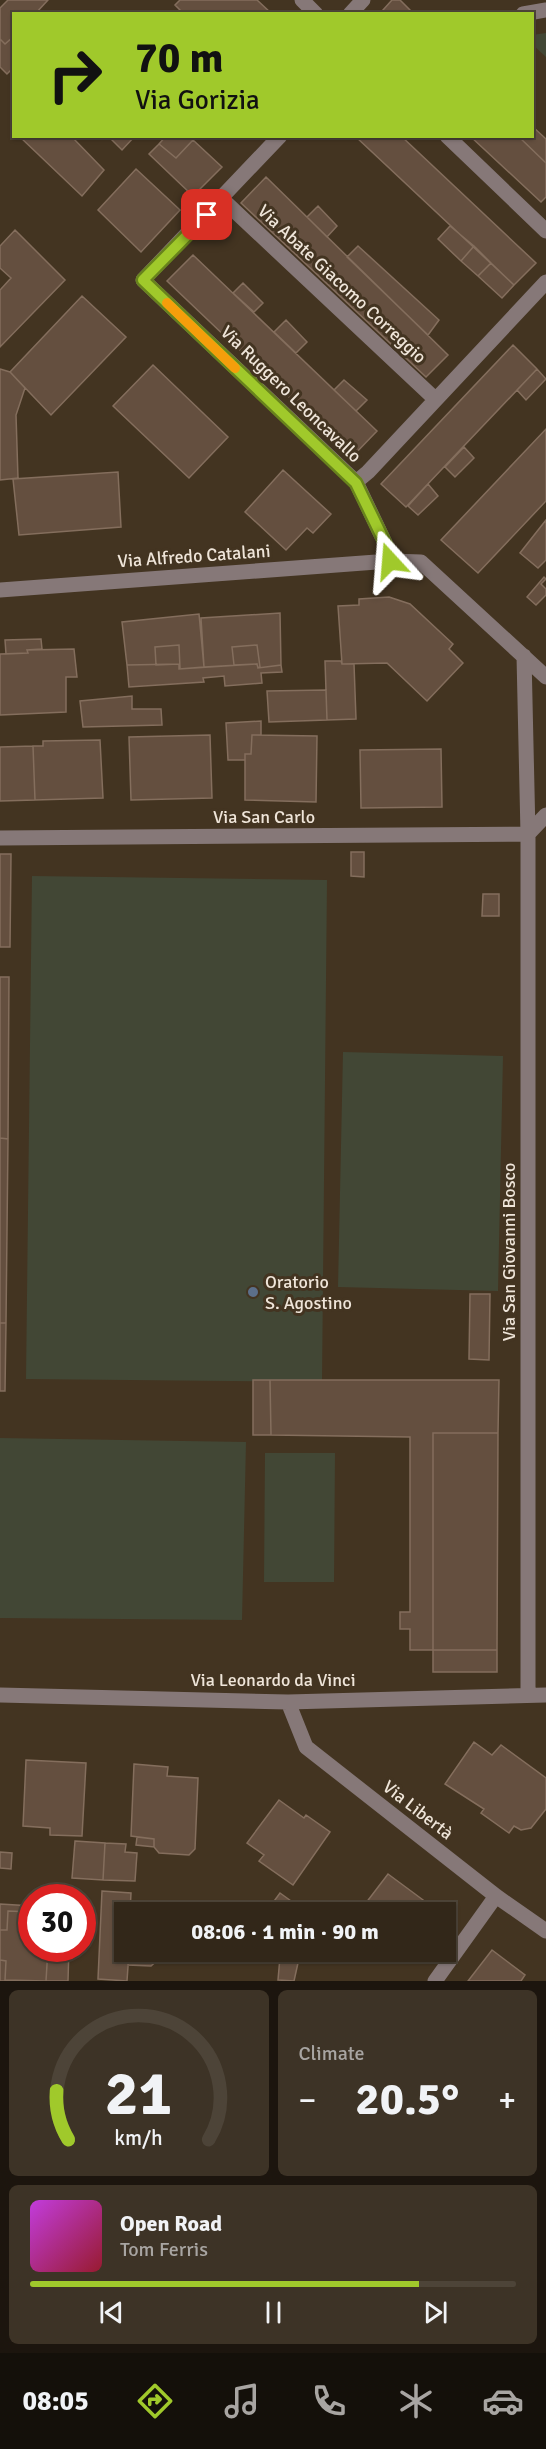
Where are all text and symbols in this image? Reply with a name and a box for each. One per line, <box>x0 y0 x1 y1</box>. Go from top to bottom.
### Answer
text: 70 m <box>135 33 224 84</box>
icon: right <box>36 36 114 114</box>
text: Via Gorizia <box>135 84 260 117</box>
pin <box>181 189 232 240</box>
icon: arrive <box>190 198 223 231</box>
street label: Via Abate Giacomo Correggio <box>253 200 431 368</box>
street label: Via Ruggero Leoncavallo <box>216 321 366 467</box>
position arrow <box>358 529 422 593</box>
street label: Via Alfredo Catalani <box>117 540 271 572</box>
street label: Via San Carlo <box>213 806 315 828</box>
street label: Via San Giovanni Bosco <box>498 1163 520 1341</box>
place label: Oratorio S. Agostino <box>265 1271 352 1314</box>
marker: Oratorio S. Agostino <box>246 1285 260 1299</box>
street label: Via Leonardo da Vinci <box>190 1669 356 1691</box>
street label: Via Libertà <box>378 1776 458 1844</box>
speed limit sign: 30 <box>18 1884 96 1962</box>
text: 08:06 · 1 min · 90 m <box>191 1918 379 1945</box>
text: Climate <box>299 2041 364 2066</box>
text: 21 <box>105 2055 172 2132</box>
text: 20.5° <box>355 2072 459 2127</box>
text: − <box>299 2080 316 2121</box>
text: + <box>498 2080 516 2121</box>
text: km/h <box>114 2125 163 2151</box>
text: Open Road <box>120 2210 222 2237</box>
text: Tom Ferris <box>120 2237 208 2262</box>
icon: previous <box>95 2296 128 2329</box>
icon: pause <box>257 2296 290 2329</box>
icon: next <box>419 2296 452 2329</box>
icon: directions <box>134 2380 176 2422</box>
icon: music <box>221 2380 263 2422</box>
icon: phone <box>308 2380 350 2422</box>
icon: climate <box>395 2380 437 2422</box>
icon: car <box>482 2380 524 2422</box>
text: 08:05 <box>22 2385 89 2418</box>

